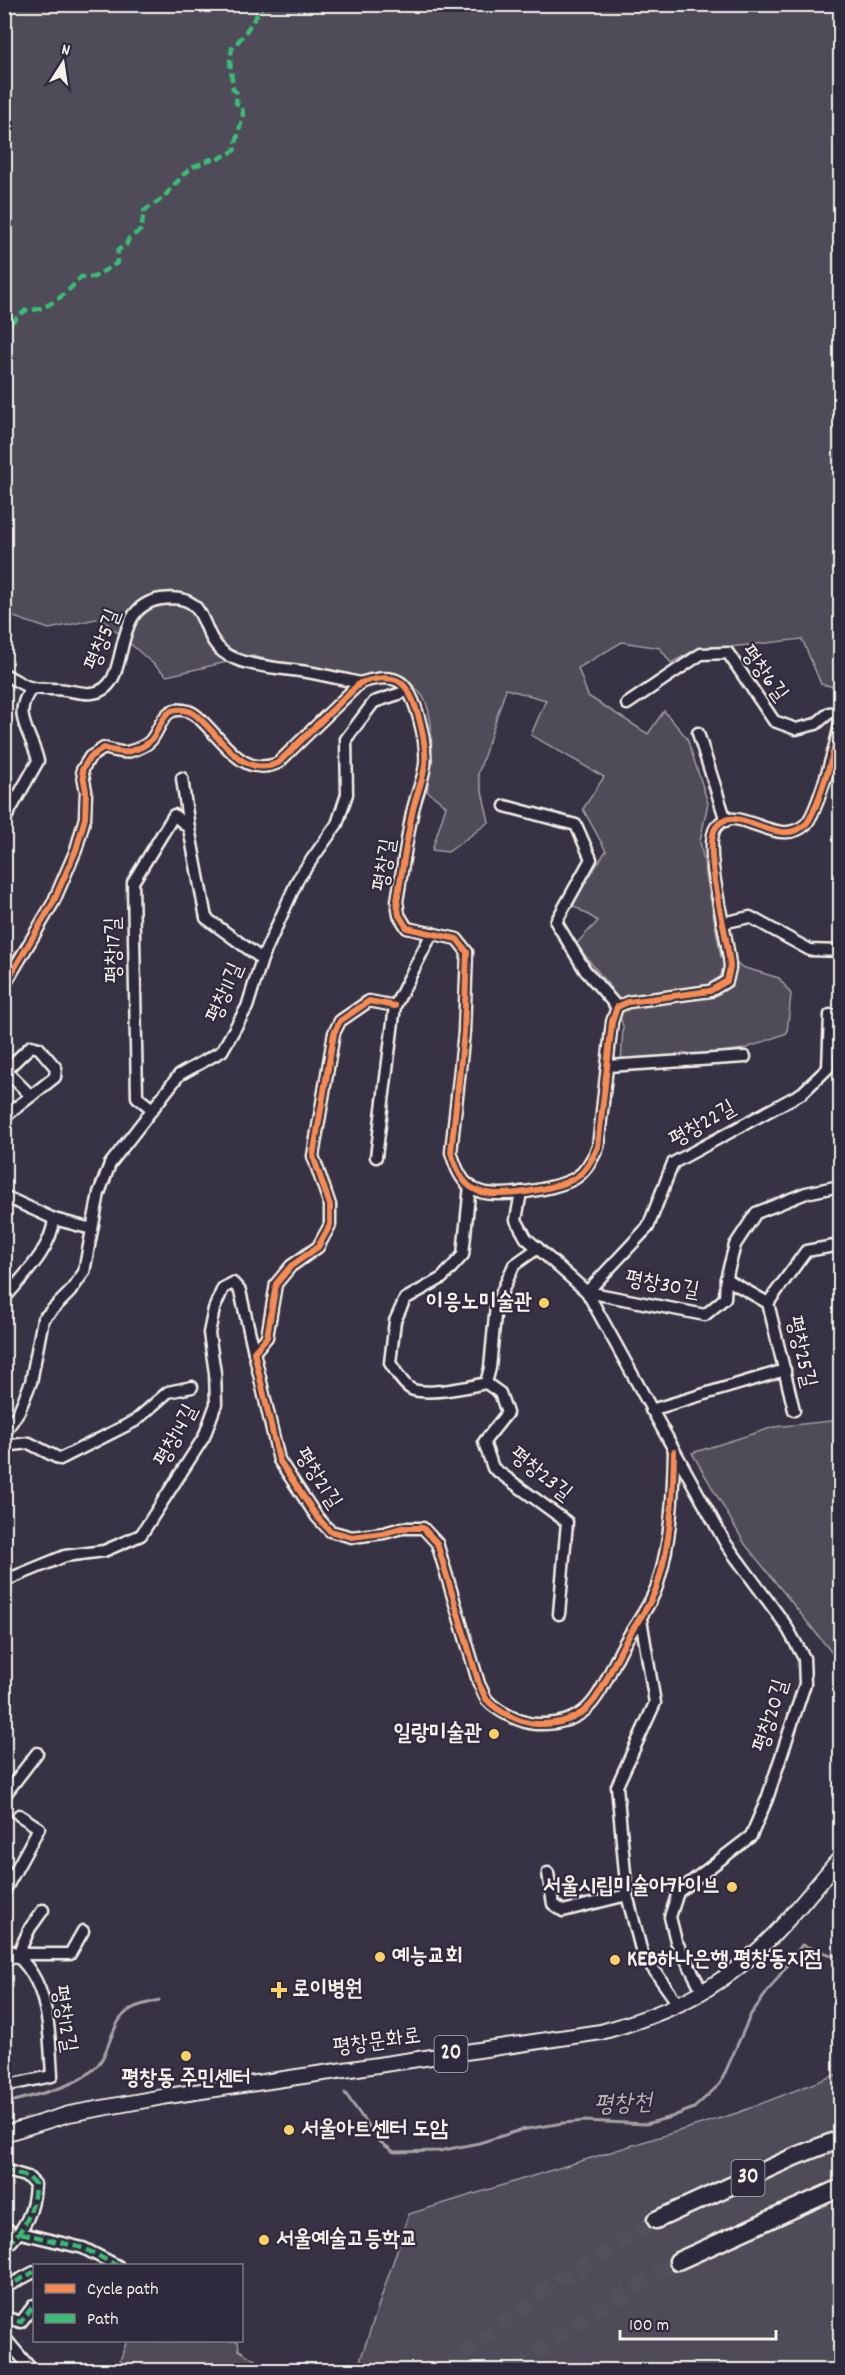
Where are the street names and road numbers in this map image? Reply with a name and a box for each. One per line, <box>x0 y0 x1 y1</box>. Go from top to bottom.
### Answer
street label: 평창5길 <box>78 605 130 675</box>
street label: 평창6길 <box>731 639 795 709</box>
street label: 평창길 <box>367 836 406 894</box>
street label: 평창17길 <box>99 916 131 983</box>
street label: 평창11길 <box>199 958 253 1028</box>
street label: 평창22길 <box>664 1093 742 1157</box>
street label: 평창30길 <box>622 1264 702 1308</box>
street label: 평창25길 <box>777 1313 823 1391</box>
street label: 평창14길 <box>148 1399 207 1473</box>
street label: 평창23길 <box>502 1440 578 1510</box>
street label: 평창21길 <box>286 1442 349 1516</box>
street label: 평창20길 <box>746 1675 798 1756</box>
street label: 평창12길 <box>42 1983 84 2055</box>
street label: 평창문화로 <box>331 2021 423 2065</box>
road number: 20 <box>434 2036 468 2072</box>
road number: 30 <box>732 2160 764 2196</box>

